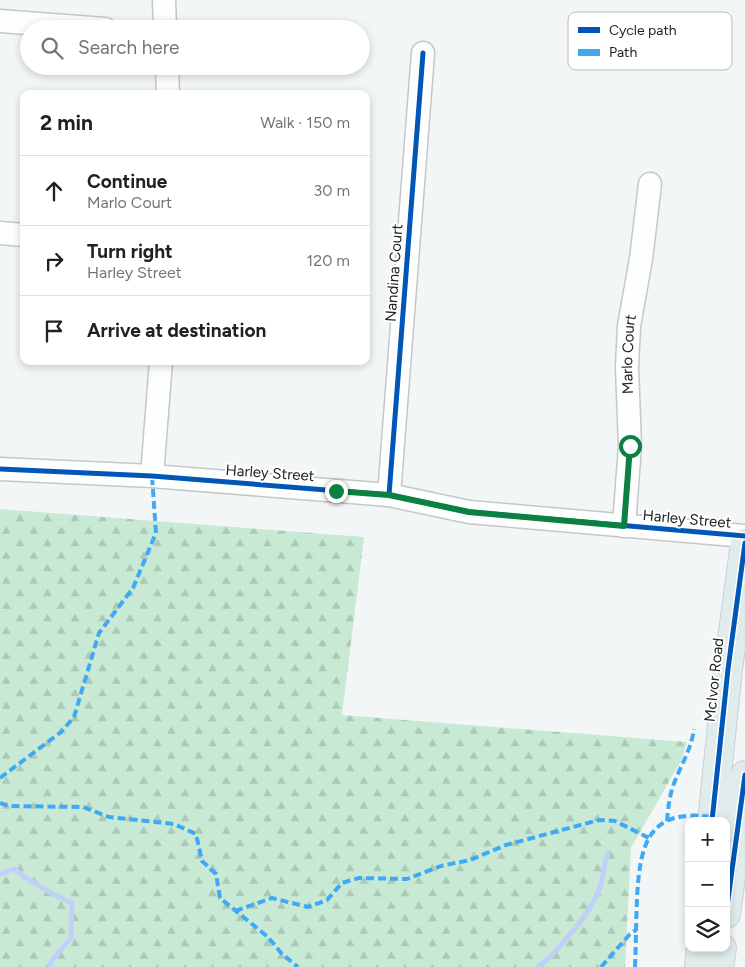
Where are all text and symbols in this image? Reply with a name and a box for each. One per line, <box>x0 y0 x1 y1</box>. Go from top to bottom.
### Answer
legend <box>568 12 732 70</box>
search box <box>20 20 370 75</box>
text: Cycle path <box>609 22 677 39</box>
icon: search <box>38 34 66 62</box>
text: Search here <box>78 36 180 59</box>
text: Path <box>609 44 637 61</box>
text: 2 min <box>40 110 93 135</box>
text: Walk · 150 m <box>260 113 350 132</box>
text: Continue <box>87 170 167 193</box>
icon: ahead <box>40 177 68 205</box>
text: 30 m <box>313 181 350 200</box>
text: Marlo Court <box>87 193 172 212</box>
street label: Nandina Court <box>382 223 406 323</box>
text: Turn right <box>87 240 173 263</box>
icon: right <box>40 247 68 275</box>
text: 120 m <box>307 251 350 270</box>
text: Harley Street <box>87 263 182 282</box>
street label: Marlo Court <box>618 313 640 395</box>
icon: arrive <box>40 317 68 345</box>
text: Arrive at destination <box>87 319 266 342</box>
route start <box>619 435 642 458</box>
street label: Harley Street <box>225 461 315 485</box>
route end <box>325 480 348 503</box>
street label: Harley Street <box>642 506 732 532</box>
street label: McIvor Road <box>701 637 727 723</box>
map controls <box>685 817 730 952</box>
button: + <box>685 817 730 862</box>
button: − <box>685 862 730 907</box>
button: layers <box>685 907 730 952</box>

